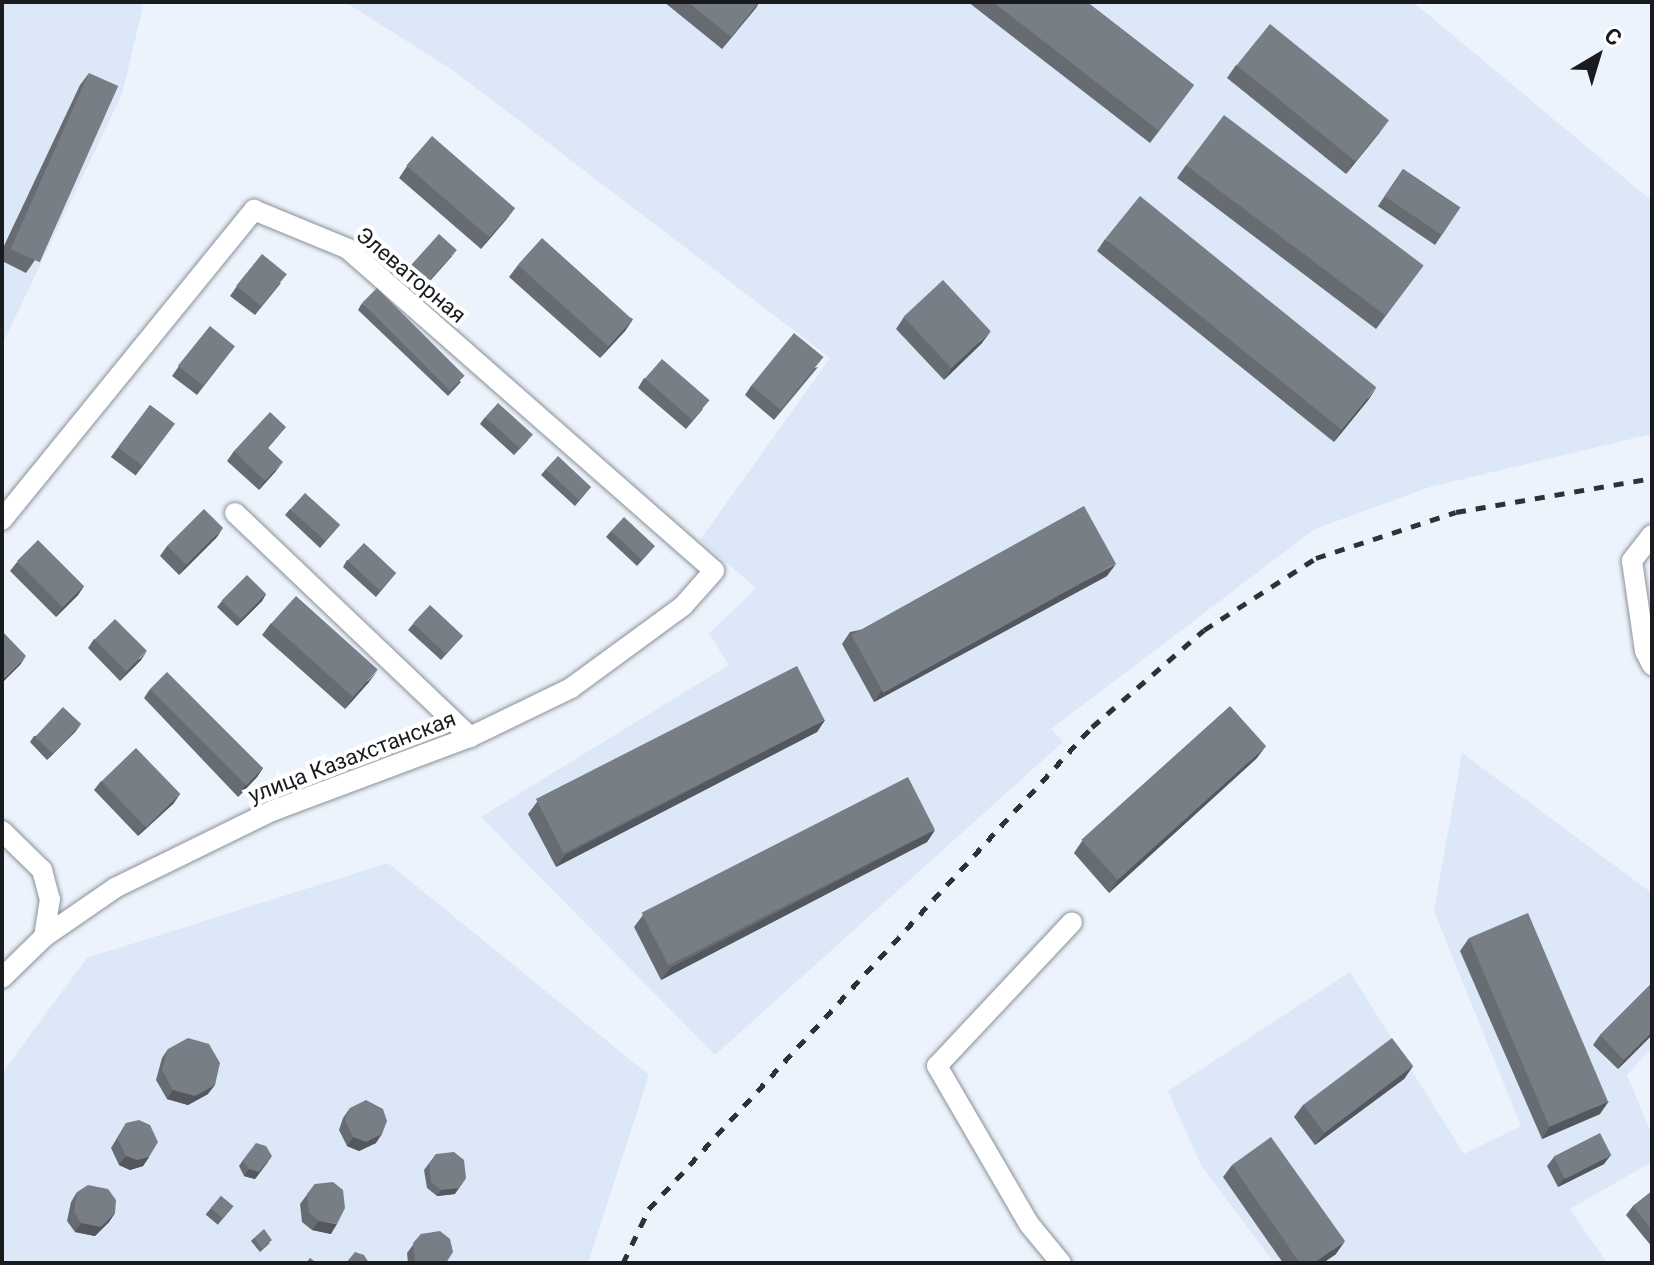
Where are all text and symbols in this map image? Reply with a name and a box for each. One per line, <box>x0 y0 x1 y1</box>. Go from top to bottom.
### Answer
north arrow <box>1558 16 1638 96</box>
text: С <box>1600 22 1626 51</box>
street label: Элеваторная <box>351 221 471 329</box>
street label: улица Казахстанская <box>245 705 459 809</box>

